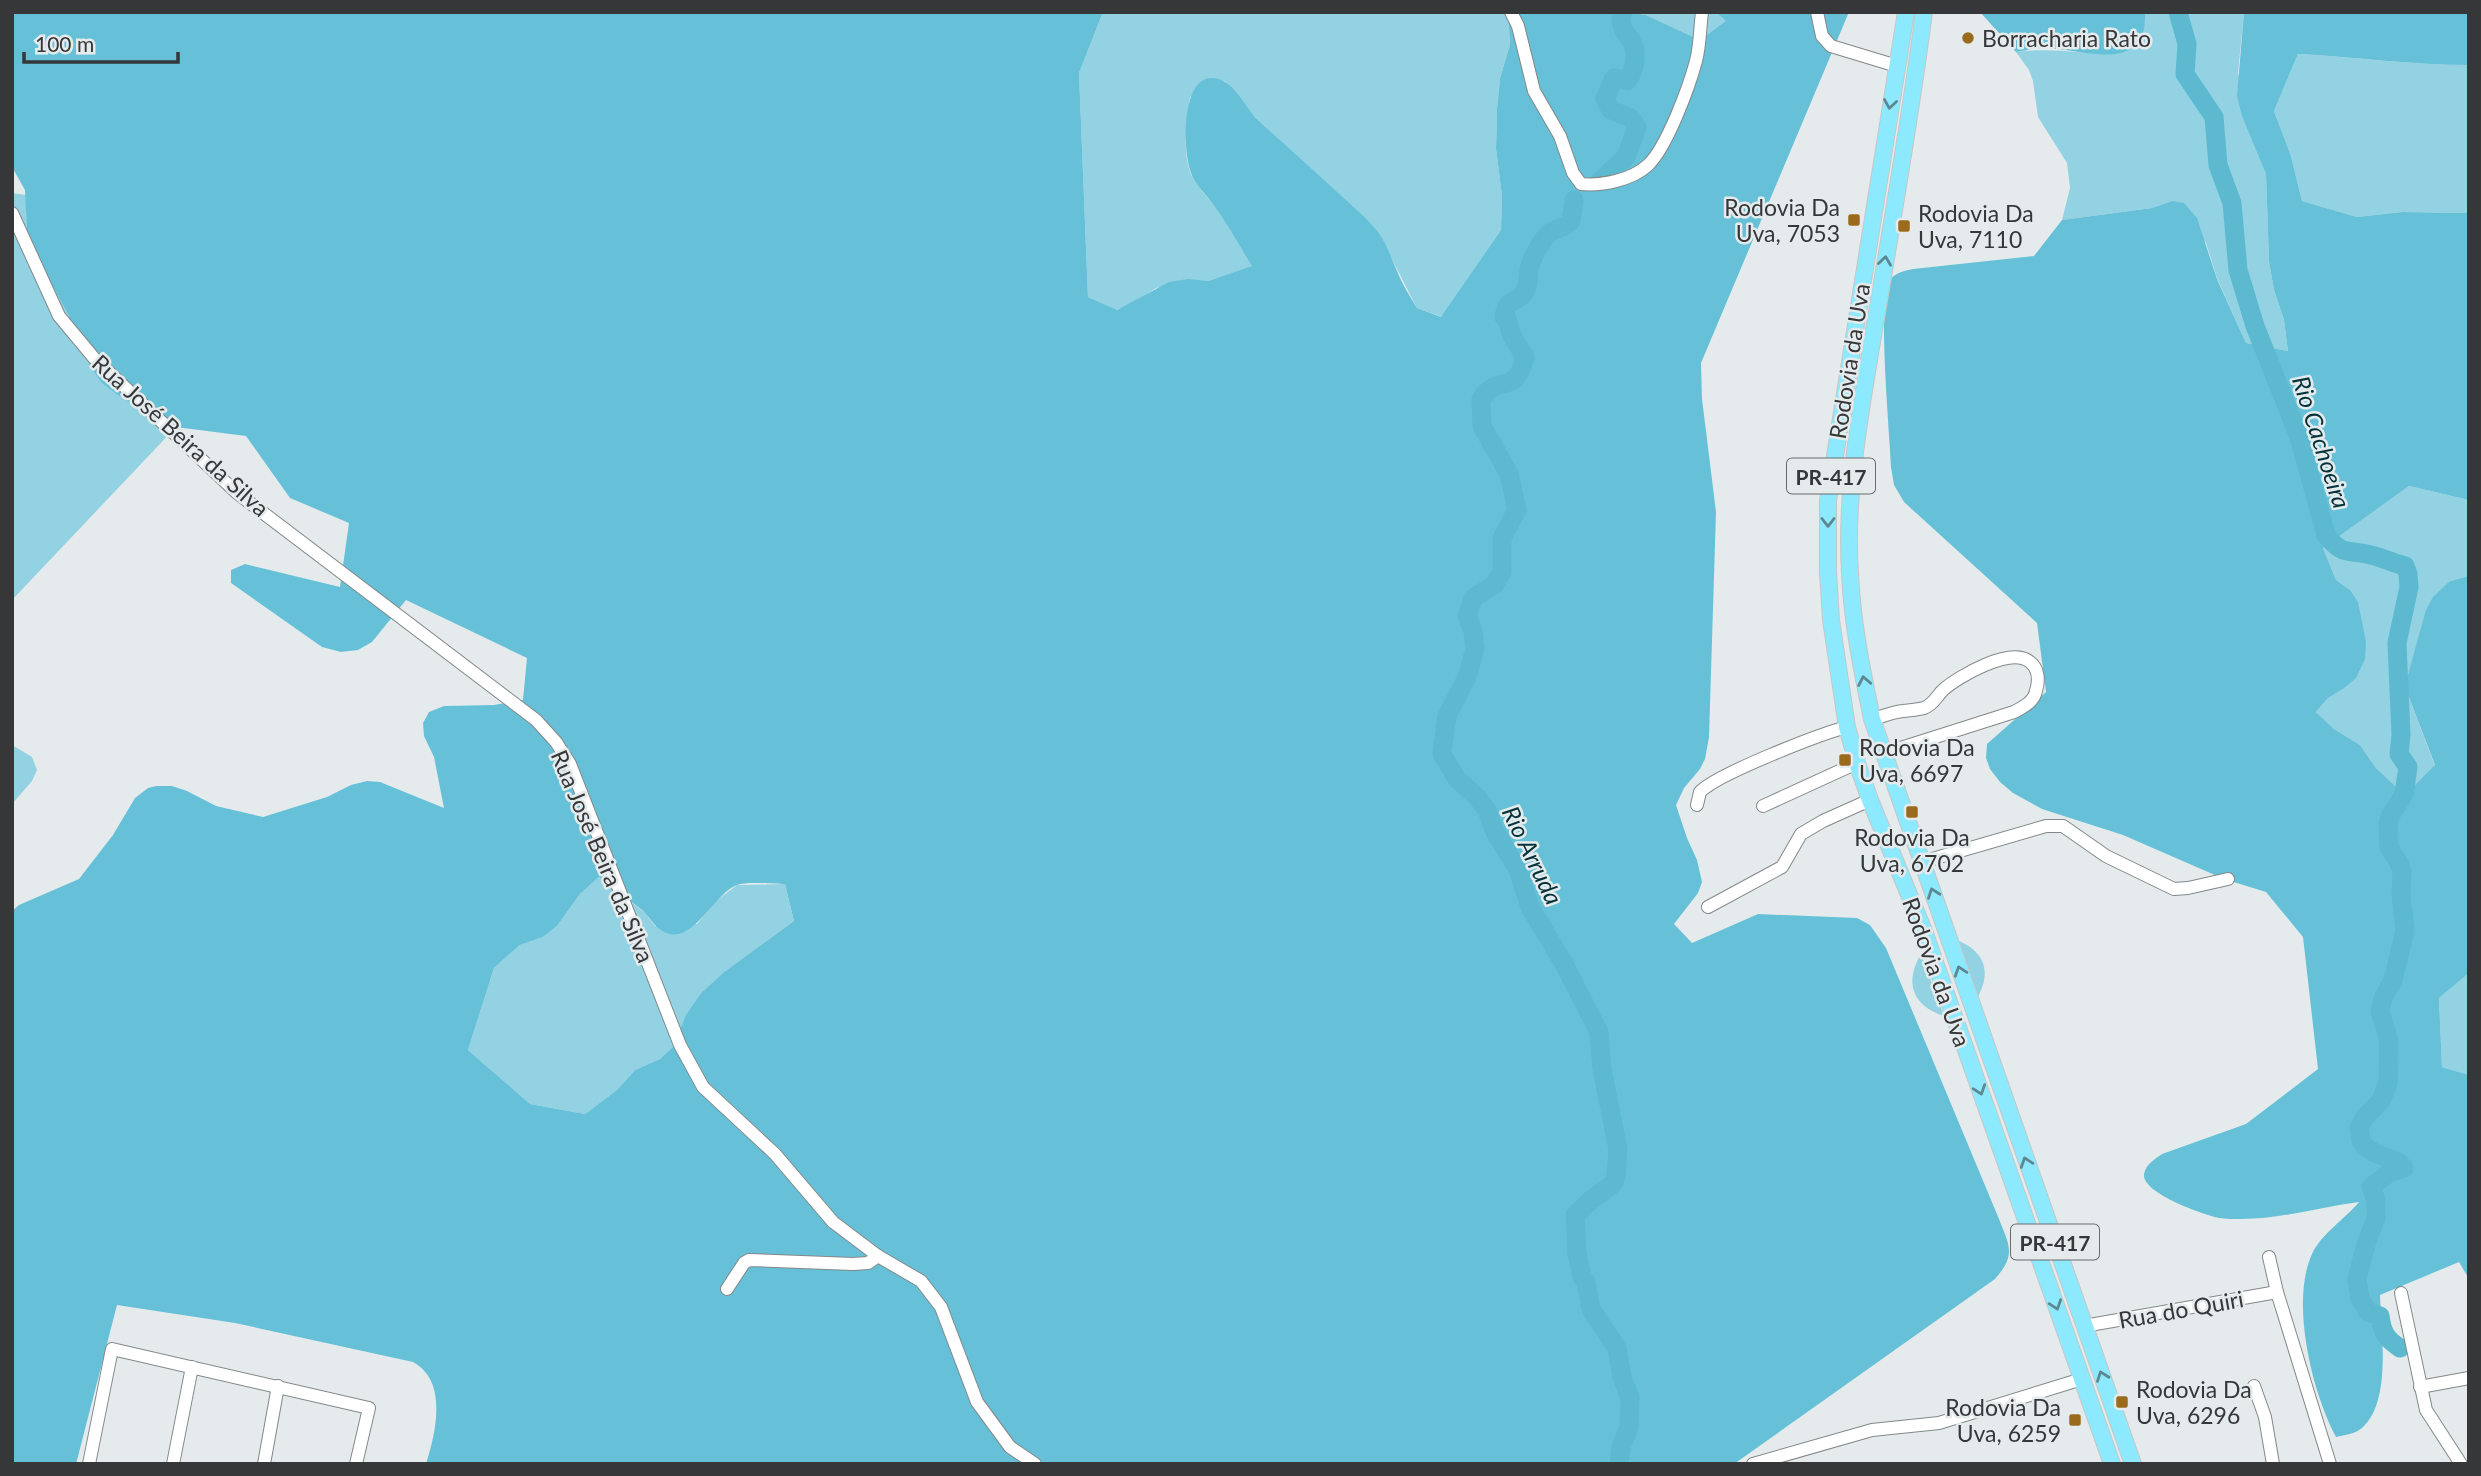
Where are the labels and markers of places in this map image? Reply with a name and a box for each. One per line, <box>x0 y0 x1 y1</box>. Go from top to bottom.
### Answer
place label: Borracharia Rato <box>1982 24 2151 52</box>
marker: Borracharia Rato <box>1960 30 1976 46</box>
place label: Rodovia Da Uva, 7053 <box>1724 193 1840 247</box>
place label: Rodovia Da Uva, 7110 <box>1918 199 2034 253</box>
marker: Rodovia Da Uva, 7053 <box>1846 212 1862 228</box>
marker: Rodovia Da Uva, 7110 <box>1896 218 1912 234</box>
place label: Rodovia Da Uva, 6697 <box>1859 733 1975 787</box>
marker: Rodovia Da Uva, 6697 <box>1837 752 1853 768</box>
marker: Rodovia Da Uva, 6702 <box>1904 804 1920 820</box>
place label: Rodovia Da Uva, 6702 <box>1854 823 1970 877</box>
place label: Rodovia Da Uva, 6296 <box>2136 1375 2252 1429</box>
place label: Rodovia Da Uva, 6259 <box>1945 1393 2061 1447</box>
marker: Rodovia Da Uva, 6296 <box>2114 1394 2130 1410</box>
marker: Rodovia Da Uva, 6259 <box>2067 1412 2083 1428</box>

